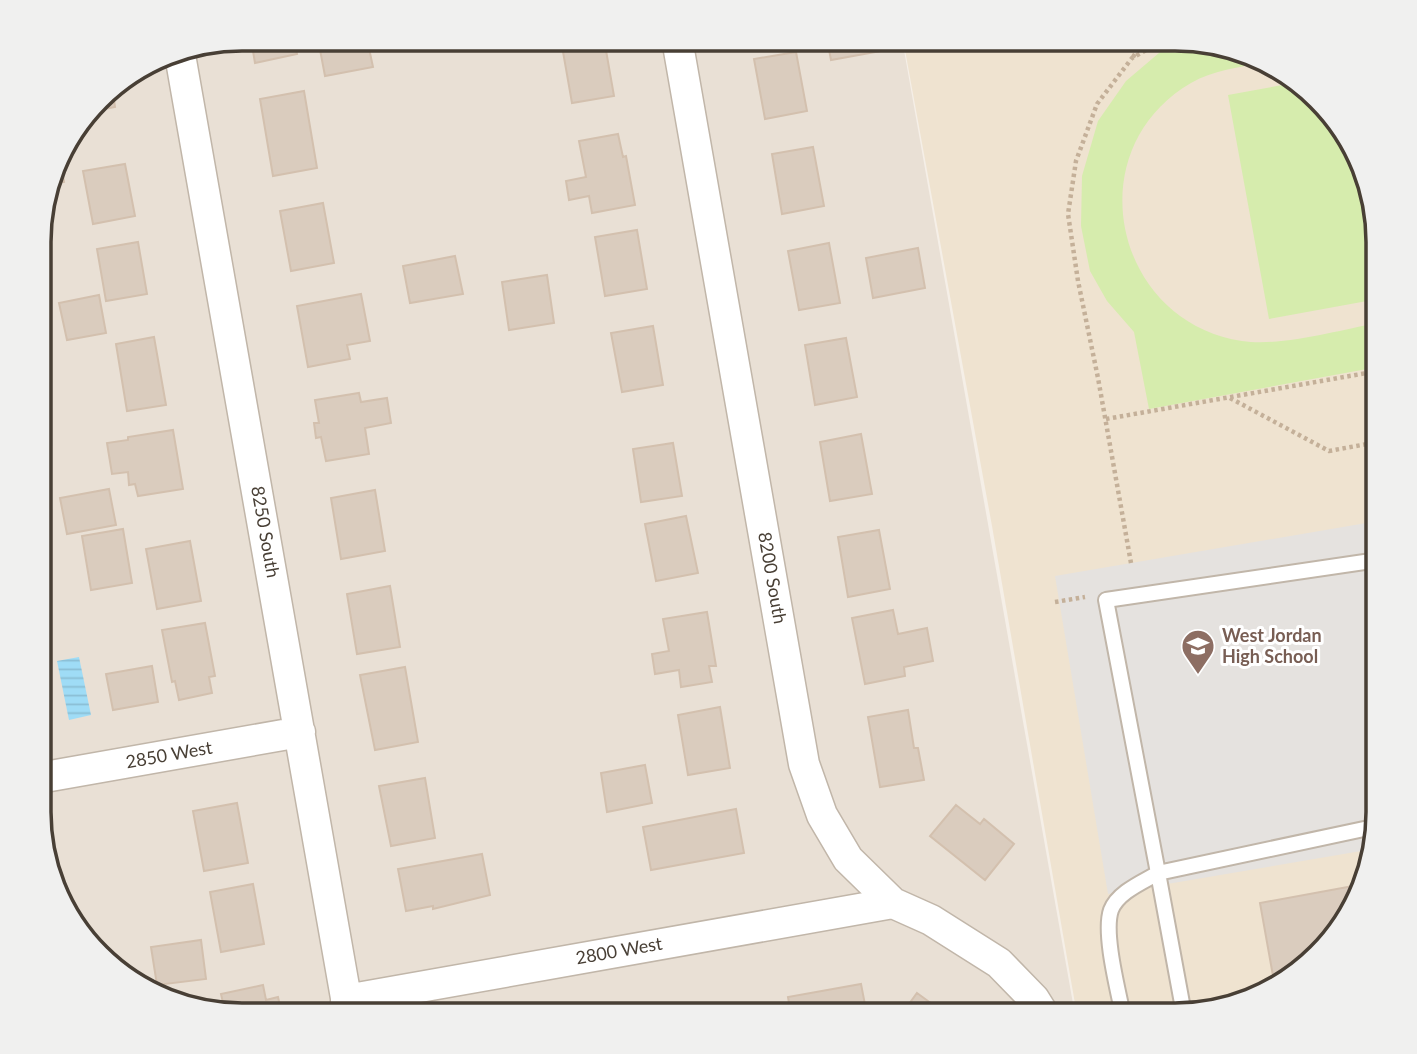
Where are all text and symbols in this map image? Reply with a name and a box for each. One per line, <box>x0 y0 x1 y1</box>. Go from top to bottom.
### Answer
street label: 8250 South <box>247 484 285 579</box>
street label: 8200 South <box>754 530 792 625</box>
place label: West Jordan High School <box>1222 624 1322 667</box>
school or university icon: West Jordan High School <box>1179 627 1217 676</box>
street label: 2850 West <box>124 735 214 772</box>
street label: 2800 West <box>574 931 664 968</box>

